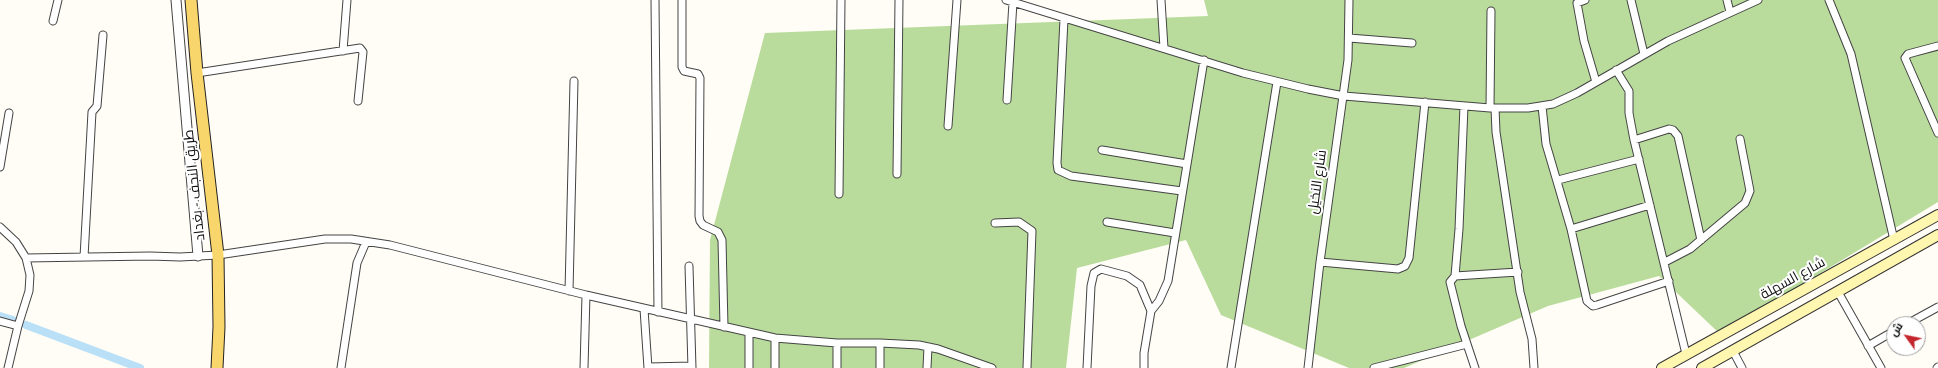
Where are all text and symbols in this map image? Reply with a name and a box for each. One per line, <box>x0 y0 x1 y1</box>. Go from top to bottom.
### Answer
street label: طريق النجف - بغداد <box>181 129 209 241</box>
street label: شارع النخيل <box>1305 149 1331 215</box>
street label: شارع السهلة <box>1758 254 1828 304</box>
north arrow <box>1886 316 1926 356</box>
text: ش <box>1886 320 1906 340</box>

